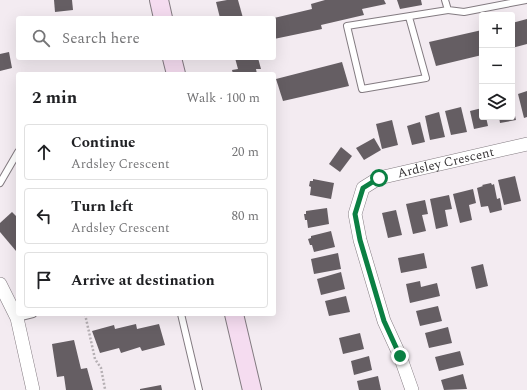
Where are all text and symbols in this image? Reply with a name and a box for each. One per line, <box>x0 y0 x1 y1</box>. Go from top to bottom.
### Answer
map controls <box>479 12 515 120</box>
button: + <box>479 12 515 48</box>
search box <box>16 16 276 60</box>
icon: search <box>30 27 52 49</box>
text: Search here <box>62 27 140 50</box>
button: − <box>479 48 515 84</box>
button: layers <box>479 84 515 120</box>
text: 2 min <box>32 85 77 111</box>
text: Walk · 100 m <box>186 88 260 108</box>
text: Continue <box>71 131 136 154</box>
icon: ahead <box>33 141 55 163</box>
text: 20 m <box>232 142 259 162</box>
street label: Ardsley Crescent <box>395 142 496 183</box>
text: Ardsley Crescent <box>71 154 170 174</box>
route start <box>370 169 388 187</box>
text: Turn left <box>71 195 133 218</box>
icon: left <box>33 205 55 227</box>
text: 80 m <box>232 206 259 226</box>
text: Ardsley Crescent <box>71 218 170 238</box>
icon: arrive <box>33 269 55 291</box>
text: Arrive at destination <box>71 269 215 292</box>
route end <box>391 347 409 365</box>

